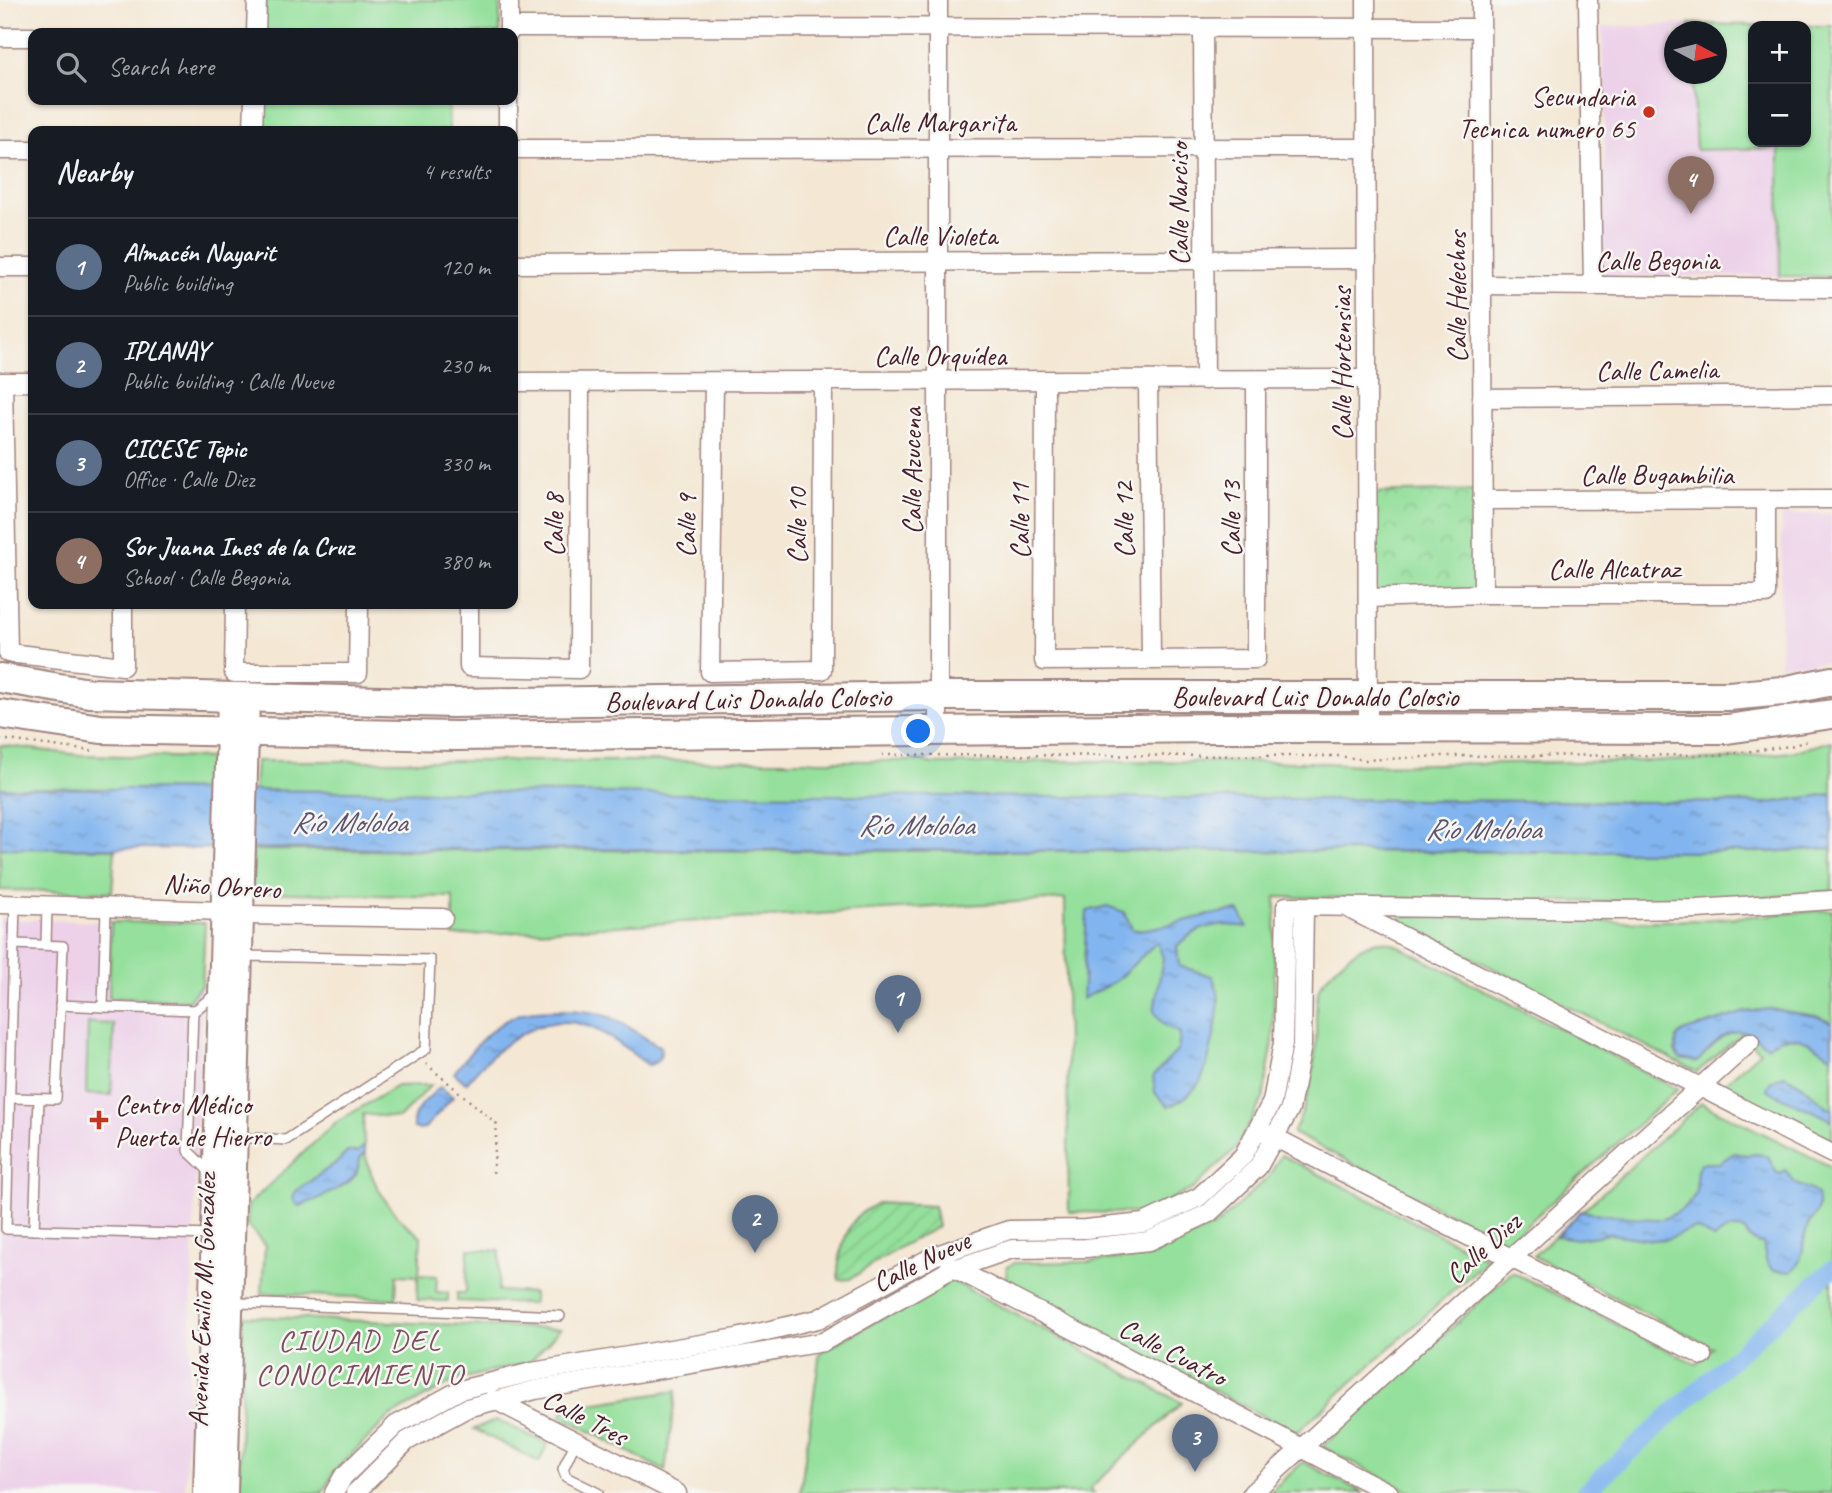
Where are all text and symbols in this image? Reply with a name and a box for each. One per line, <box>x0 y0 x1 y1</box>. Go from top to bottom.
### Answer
north arrow <box>1664 21 1727 84</box>
map controls <box>1748 21 1811 147</box>
button: + <box>1748 21 1811 84</box>
search box <box>28 28 518 105</box>
icon: search <box>52 48 90 86</box>
text: Search here <box>108 50 214 83</box>
place label: Secundaria Tecnica numero 65 <box>1458 79 1637 146</box>
button: − <box>1748 84 1811 147</box>
marker: Secundaria Tecnica numero 65 <box>1641 104 1657 120</box>
street label: Calle Margarita <box>865 105 1018 140</box>
street label: Calle Narciso <box>1161 139 1196 265</box>
text: Nearby <box>56 153 132 191</box>
pin: 4 <box>1668 156 1714 214</box>
text: 4 results <box>423 157 490 186</box>
street label: Calle Violeta <box>883 218 1000 253</box>
street label: Calle Helechos <box>1439 229 1474 363</box>
text: Almacén Nayarit <box>123 236 275 269</box>
street label: Calle Begonia <box>1595 243 1721 278</box>
text: 1 <box>74 253 84 282</box>
text: 120 m <box>441 253 490 282</box>
text: Public building <box>123 269 232 298</box>
street label: Calle Hortensias <box>1324 285 1359 441</box>
text: IPLANAY <box>123 334 209 367</box>
street label: Calle Orquídea <box>874 338 1008 373</box>
text: 2 <box>74 351 84 380</box>
text: 230 m <box>441 351 490 380</box>
street label: Calle Camelia <box>1596 351 1721 389</box>
text: Public building · Calle Nueve <box>123 367 333 396</box>
street label: Calle Azucena <box>894 406 929 534</box>
text: CICESE Tepic <box>123 432 247 465</box>
text: 3 <box>74 449 84 478</box>
text: 330 m <box>441 449 490 478</box>
street label: Calle Bugambilia <box>1581 457 1735 492</box>
text: Office · Calle Diez <box>123 465 255 494</box>
street label: Calle 13 <box>1213 479 1248 557</box>
street label: Calle 12 <box>1106 480 1141 558</box>
street label: Calle 11 <box>1002 482 1037 559</box>
street label: Calle 10 <box>779 486 814 564</box>
street label: Calle 8 <box>536 491 571 557</box>
street label: Calle 9 <box>668 492 704 558</box>
text: Sor Juana Ines de la Cruz <box>123 530 353 563</box>
text: 4 <box>74 547 84 576</box>
text: 380 m <box>441 547 490 576</box>
street label: Calle Alcatraz <box>1548 551 1683 586</box>
text: School · Calle Begonia <box>123 563 289 592</box>
street label: Boulevard Luis Donaldo Colosio <box>604 679 894 719</box>
street label: Boulevard Luis Donaldo Colosio <box>1172 679 1460 714</box>
your location <box>901 714 935 748</box>
water label: Río Mololoa <box>291 803 410 841</box>
water label: Río Mololoa <box>858 806 977 844</box>
water label: Río Mololoa <box>1425 810 1544 848</box>
street label: Niño Obrero <box>163 865 283 907</box>
pin: 1 <box>875 975 921 1033</box>
place label: Centro Médico Puerta de Hierro <box>115 1087 273 1154</box>
marker: Centro Médico Puerta de Hierro <box>89 1110 109 1130</box>
street label: Avenida Emilio M. González <box>180 1170 224 1428</box>
pin: 2 <box>732 1195 778 1253</box>
street label: Calle Diez <box>1438 1203 1530 1291</box>
street label: Calle Nueve <box>866 1222 977 1300</box>
street label: Calle Cuatro <box>1113 1310 1235 1395</box>
district label: CIUDAD DEL CONOCIMIENTO <box>256 1321 465 1393</box>
street label: Calle Tres <box>537 1381 635 1454</box>
pin: 3 <box>1172 1414 1218 1472</box>

